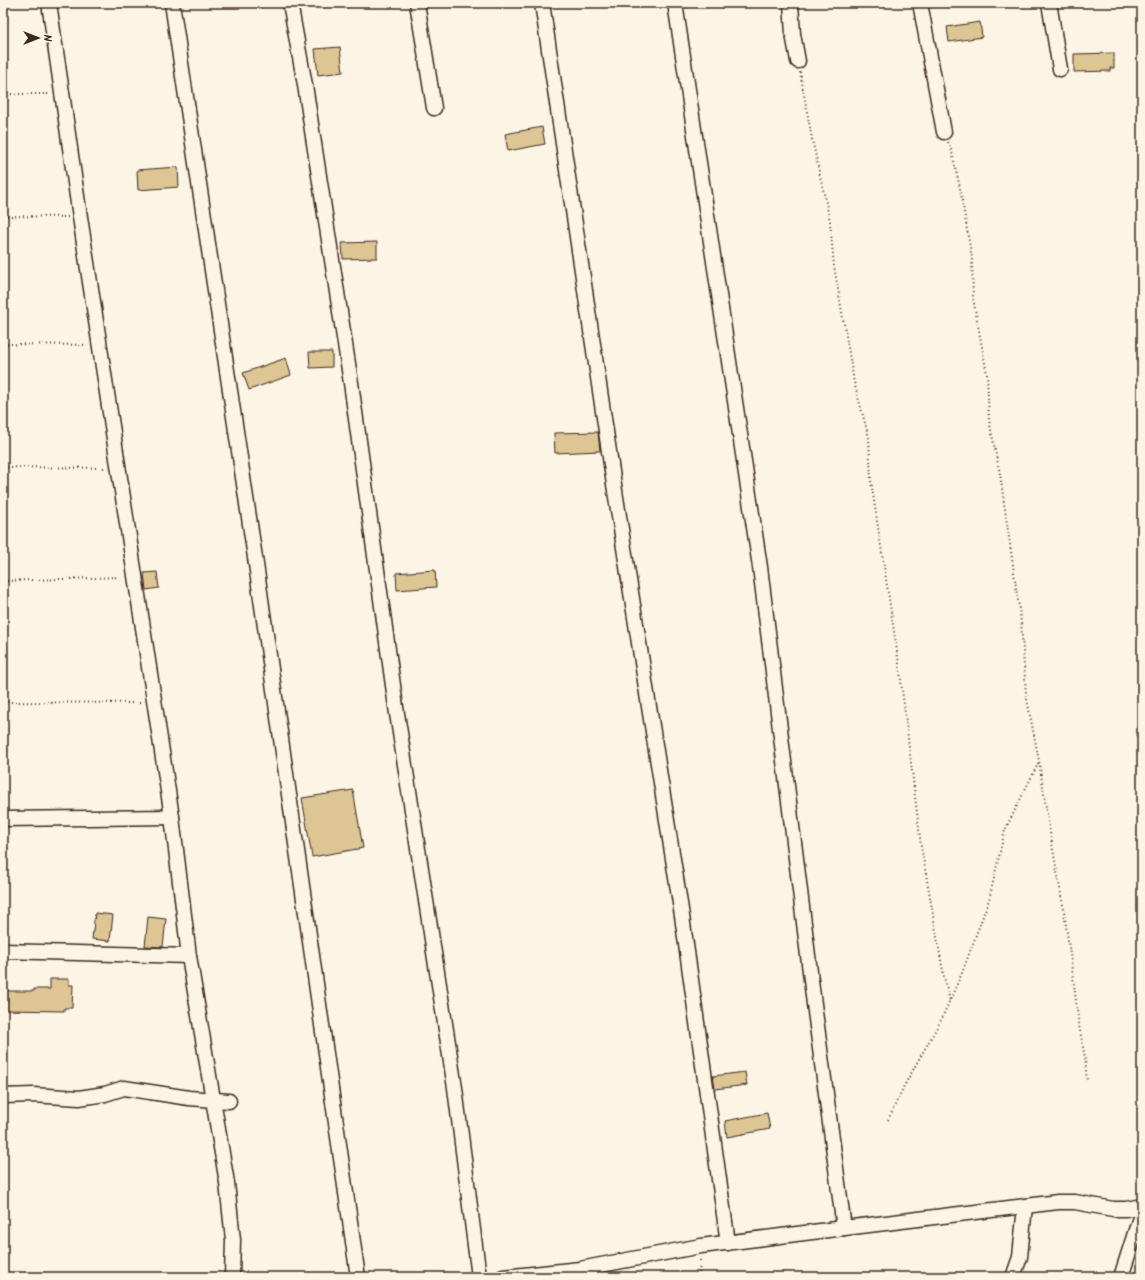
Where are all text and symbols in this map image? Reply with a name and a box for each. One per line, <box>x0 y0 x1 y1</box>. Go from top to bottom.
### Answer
north arrow <box>18 18 58 58</box>
text: N <box>38 35 56 42</box>

